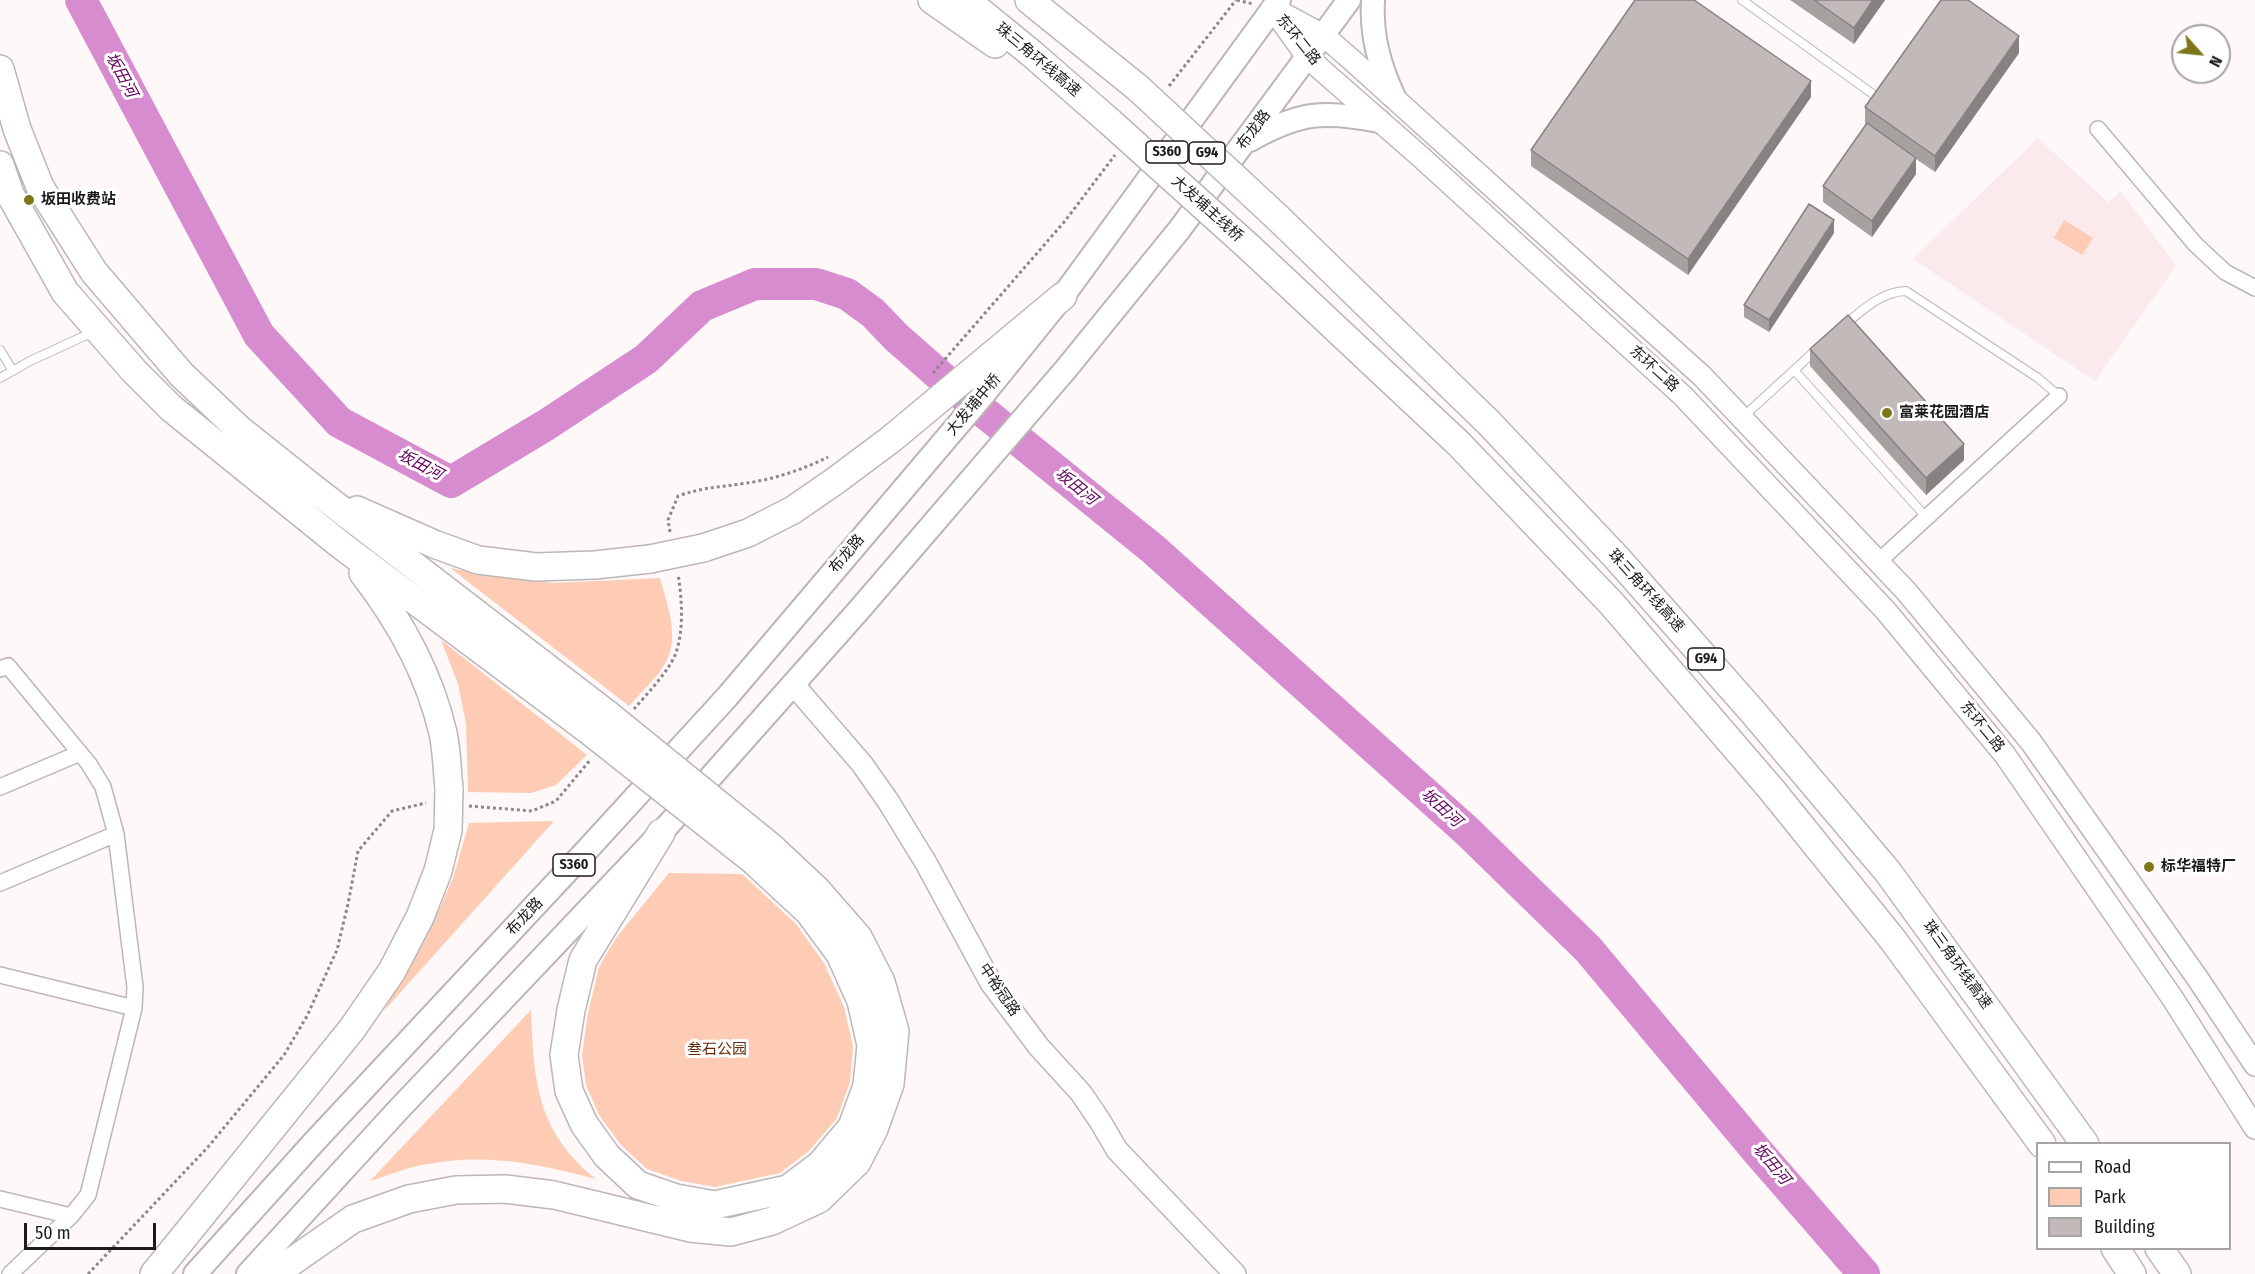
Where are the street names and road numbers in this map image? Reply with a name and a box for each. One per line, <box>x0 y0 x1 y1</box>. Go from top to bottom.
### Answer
street label: 东环二路 <box>1272 11 1324 69</box>
street label: 珠三角环线高速 <box>992 19 1084 101</box>
street label: 布龙路 <box>1233 107 1275 153</box>
road number: S360 <box>1146 141 1188 163</box>
road number: G94 <box>1189 142 1225 164</box>
street label: 大发埔主线桥 <box>1168 172 1246 246</box>
street label: 东环二路 <box>1626 342 1682 396</box>
street label: 大发埔中桥 <box>943 370 1005 440</box>
street label: 布龙路 <box>826 531 868 577</box>
street label: 珠三角环线高速 <box>1604 546 1688 636</box>
road number: G94 <box>1688 648 1724 670</box>
street label: 东环二路 <box>1956 698 2008 756</box>
road number: S360 <box>553 854 595 876</box>
street label: 布龙路 <box>503 894 547 940</box>
street label: 珠三角环线高速 <box>1919 917 1995 1013</box>
street label: 中裕冠路 <box>975 960 1023 1020</box>

